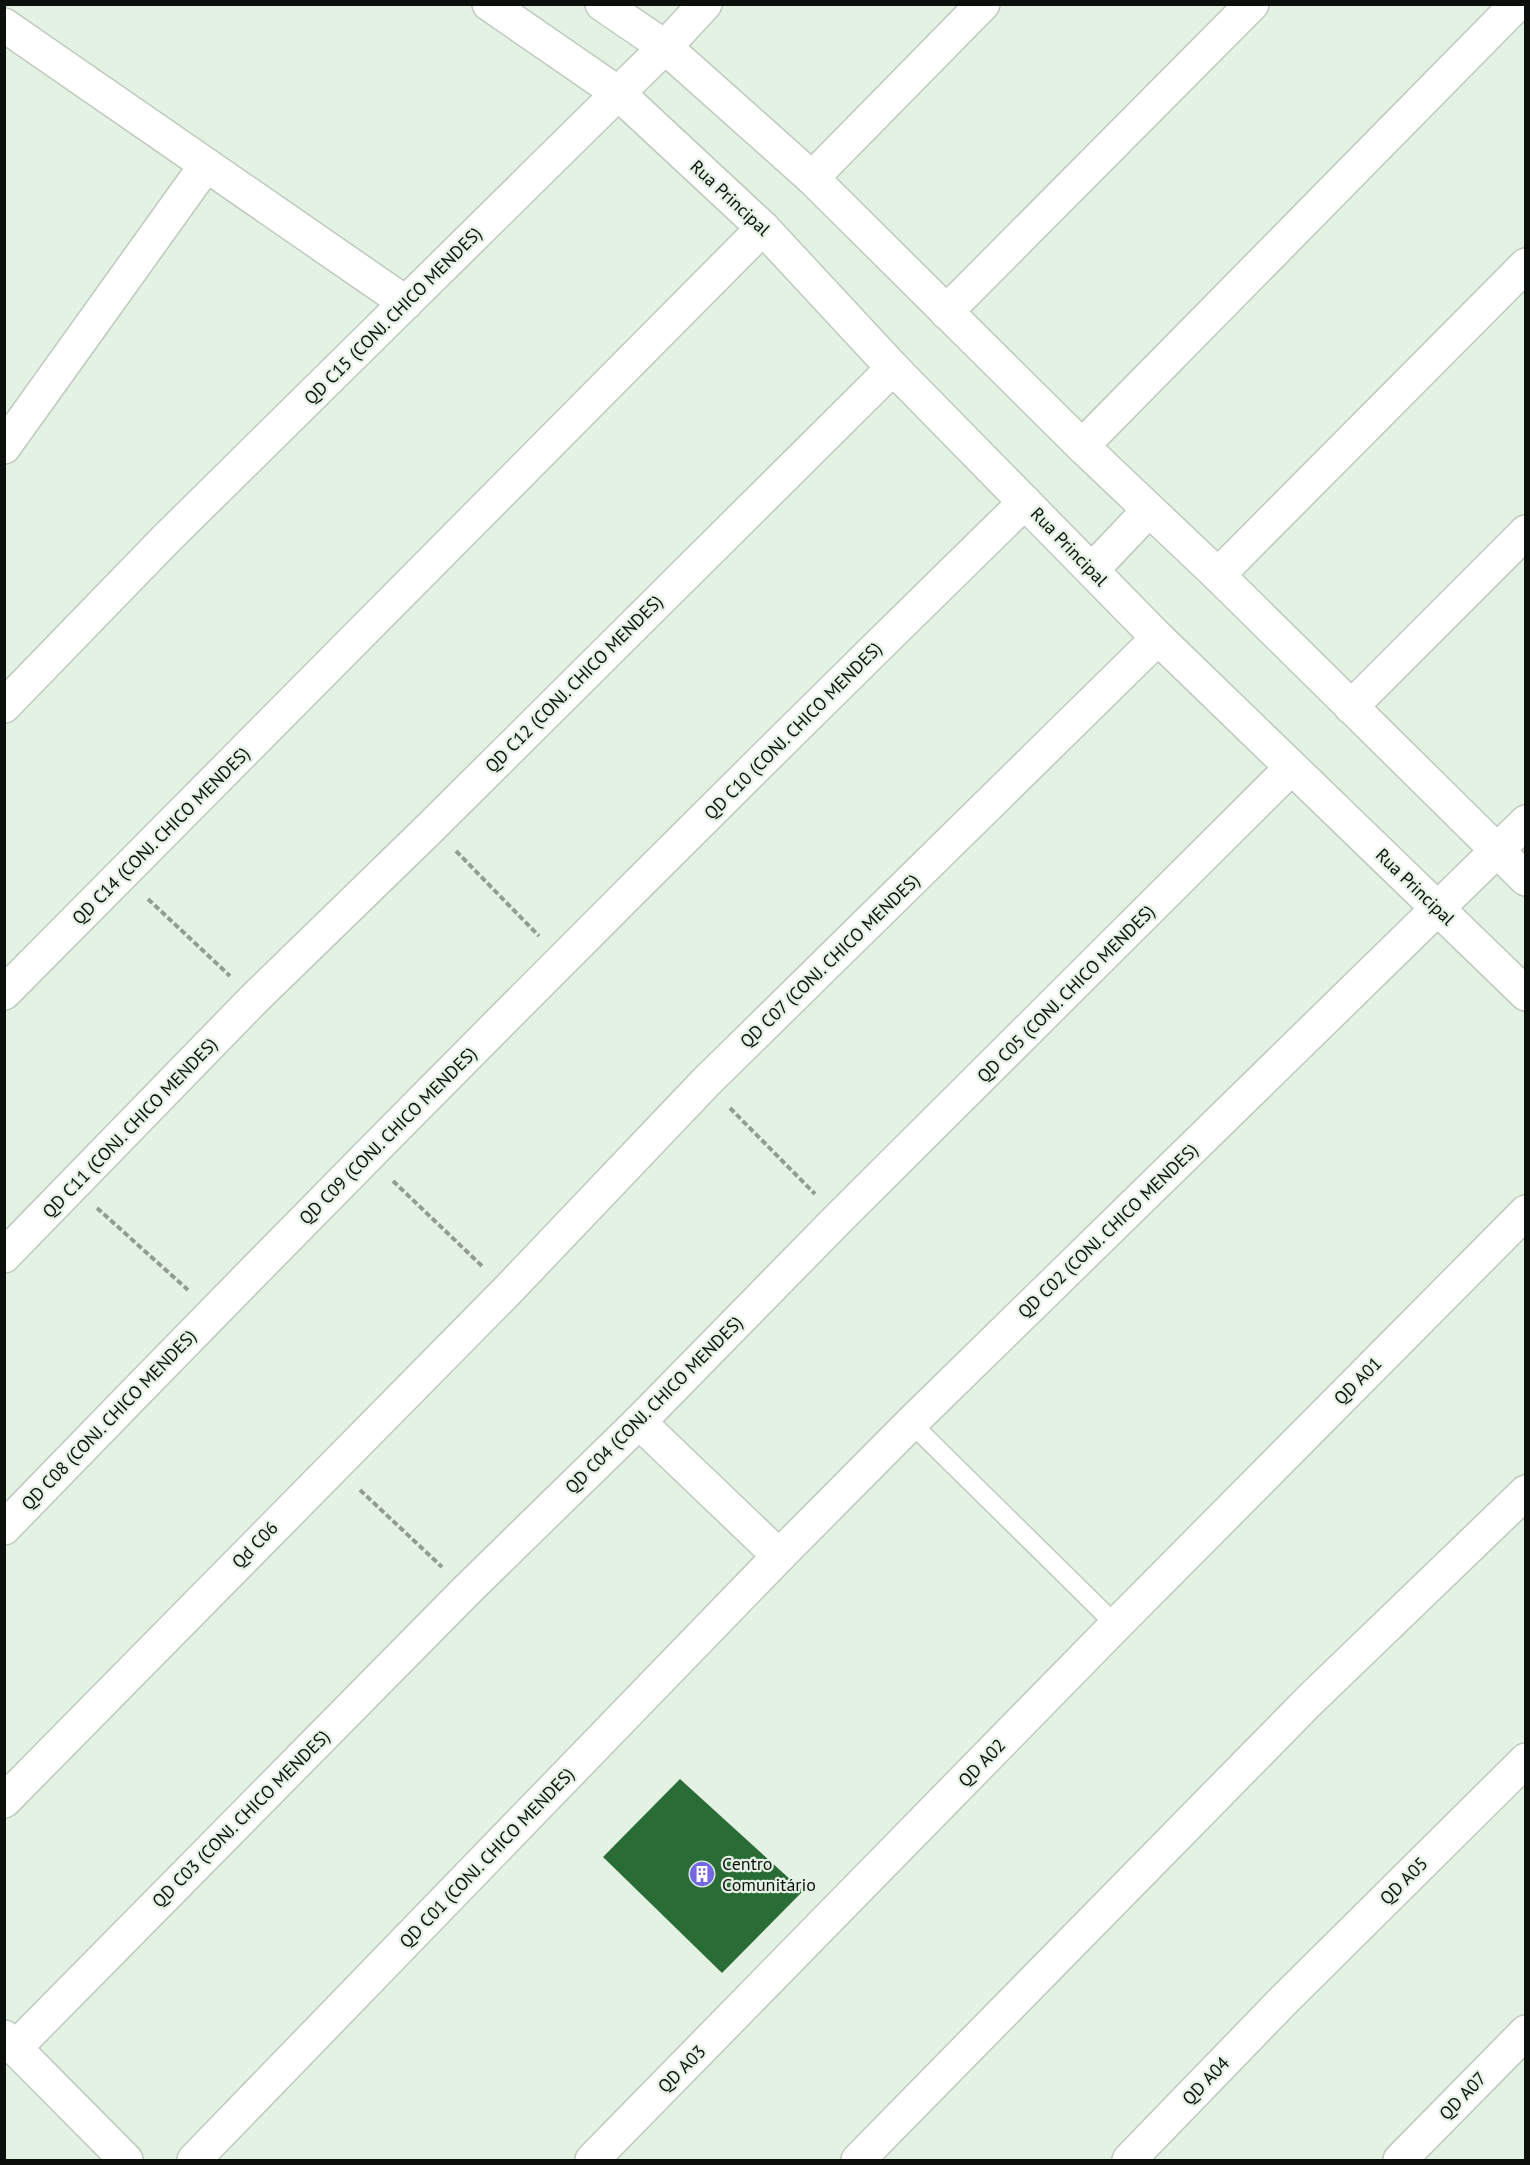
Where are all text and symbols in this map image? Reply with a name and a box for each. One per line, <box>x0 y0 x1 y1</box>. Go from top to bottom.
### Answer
street label: Rua Principal <box>686 155 776 241</box>
street label: QD C15 (CONJ. CHICO MENDES) <box>299 222 486 409</box>
street label: Rua Principal <box>1026 502 1113 592</box>
street label: QD C12 (CONJ. CHICO MENDES) <box>480 590 667 777</box>
street label: QD C10 (CONJ. CHICO MENDES) <box>699 637 886 824</box>
street label: QD C14 (CONJ. CHICO MENDES) <box>67 742 254 929</box>
street label: Rua Principal <box>1371 843 1460 931</box>
street label: QD C07 (CONJ. CHICO MENDES) <box>735 869 924 1053</box>
street label: QD C05 (CONJ. CHICO MENDES) <box>972 900 1159 1087</box>
street label: QD C11 (CONJ. CHICO MENDES) <box>37 1033 222 1223</box>
street label: QD C09 (CONJ. CHICO MENDES) <box>294 1042 481 1229</box>
street label: QD C02 (CONJ. CHICO MENDES) <box>1013 1138 1203 1323</box>
street label: QD C04 (CONJ. CHICO MENDES) <box>560 1311 747 1498</box>
street label: QD C08 (CONJ. CHICO MENDES) <box>16 1325 201 1515</box>
street label: QD A01 <box>1329 1352 1386 1409</box>
street label: Qd C06 <box>227 1516 283 1573</box>
street label: QD C03 (CONJ. CHICO MENDES) <box>147 1725 334 1912</box>
street label: QD A02 <box>953 1734 1010 1792</box>
street label: QD C01 (CONJ. CHICO MENDES) <box>394 1763 579 1953</box>
place label: Centro Comunitário <box>722 1852 816 1896</box>
street label: QD A05 <box>1375 1852 1432 1909</box>
building icon: Centro Comunitário <box>687 1859 717 1889</box>
street label: QD A03 <box>653 2040 710 2097</box>
street label: QD A04 <box>1177 2052 1234 2110</box>
street label: QD A07 <box>1434 2067 1491 2125</box>

